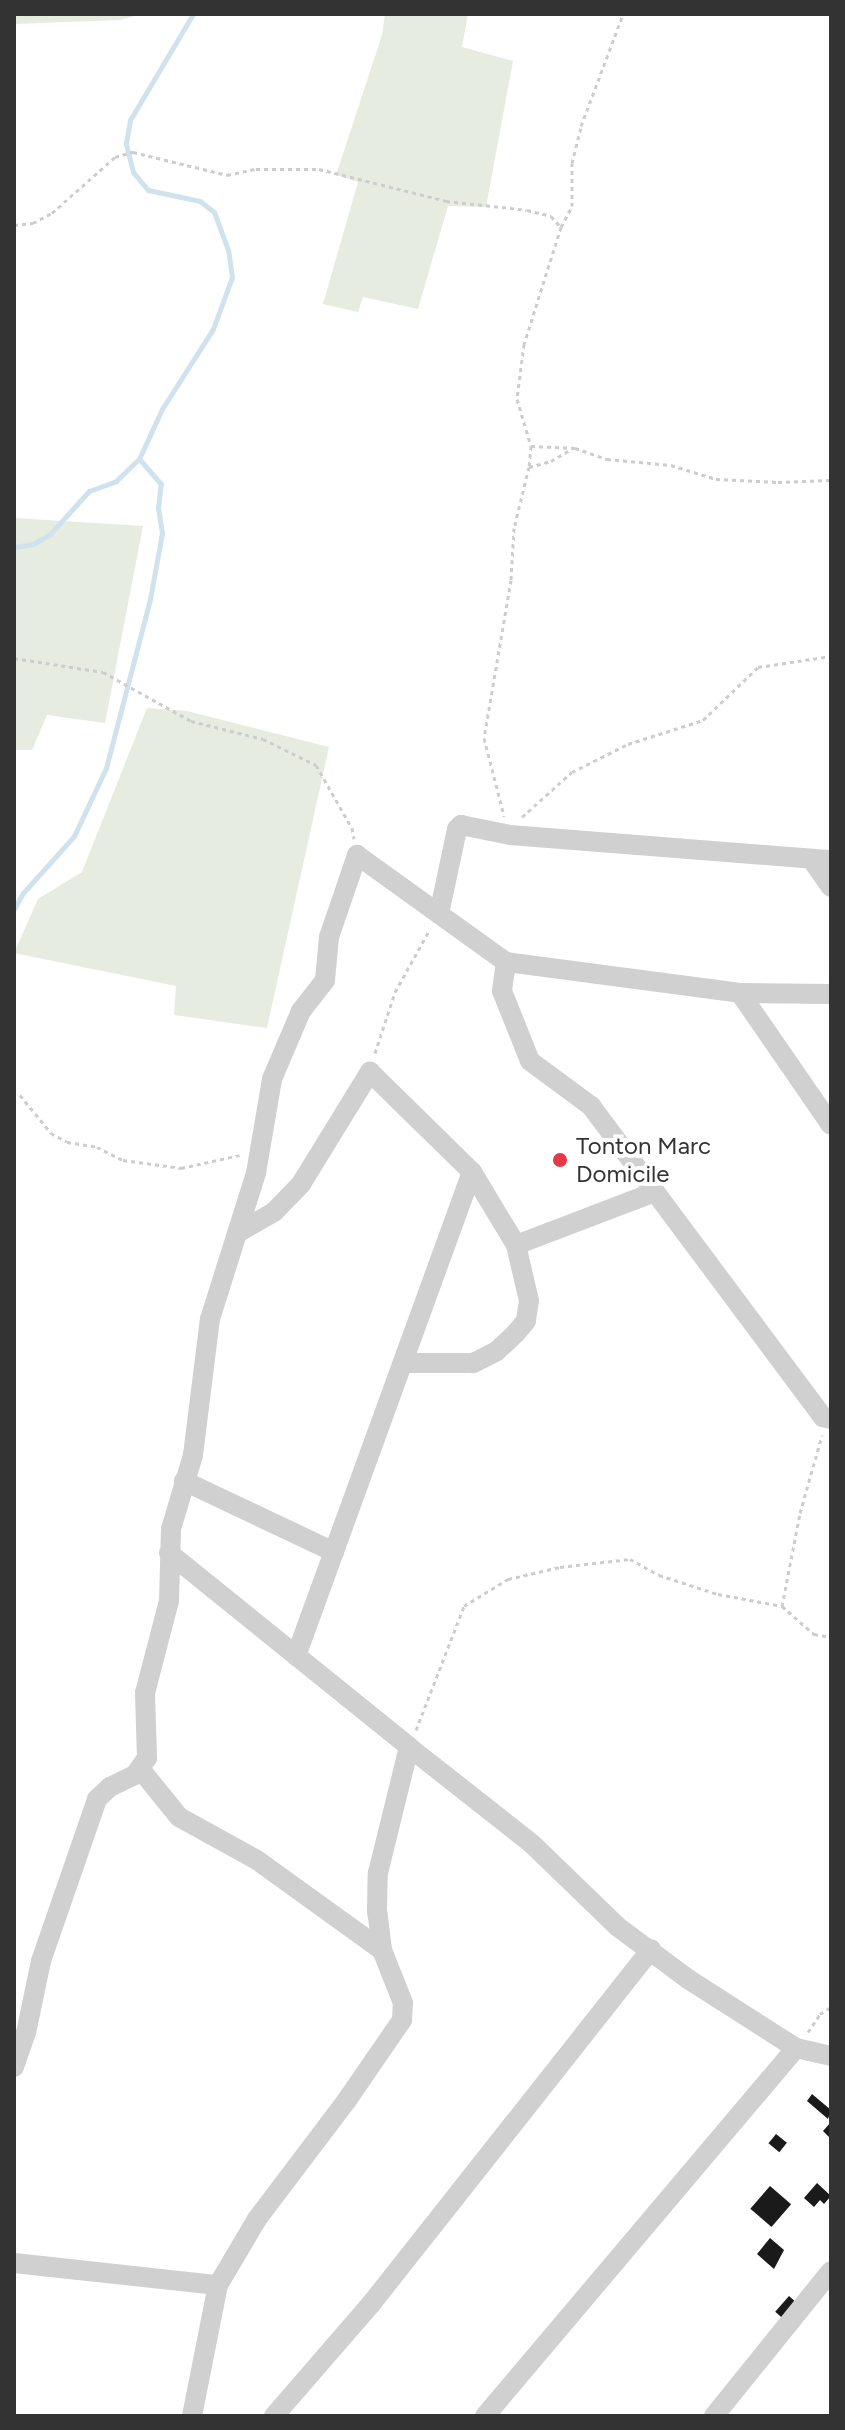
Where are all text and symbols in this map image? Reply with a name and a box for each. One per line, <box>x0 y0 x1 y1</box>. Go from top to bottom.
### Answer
place label: Tonton Marc Domicile <box>576 1132 711 1188</box>
marker: Tonton Marc Domicile <box>551 1151 569 1169</box>

